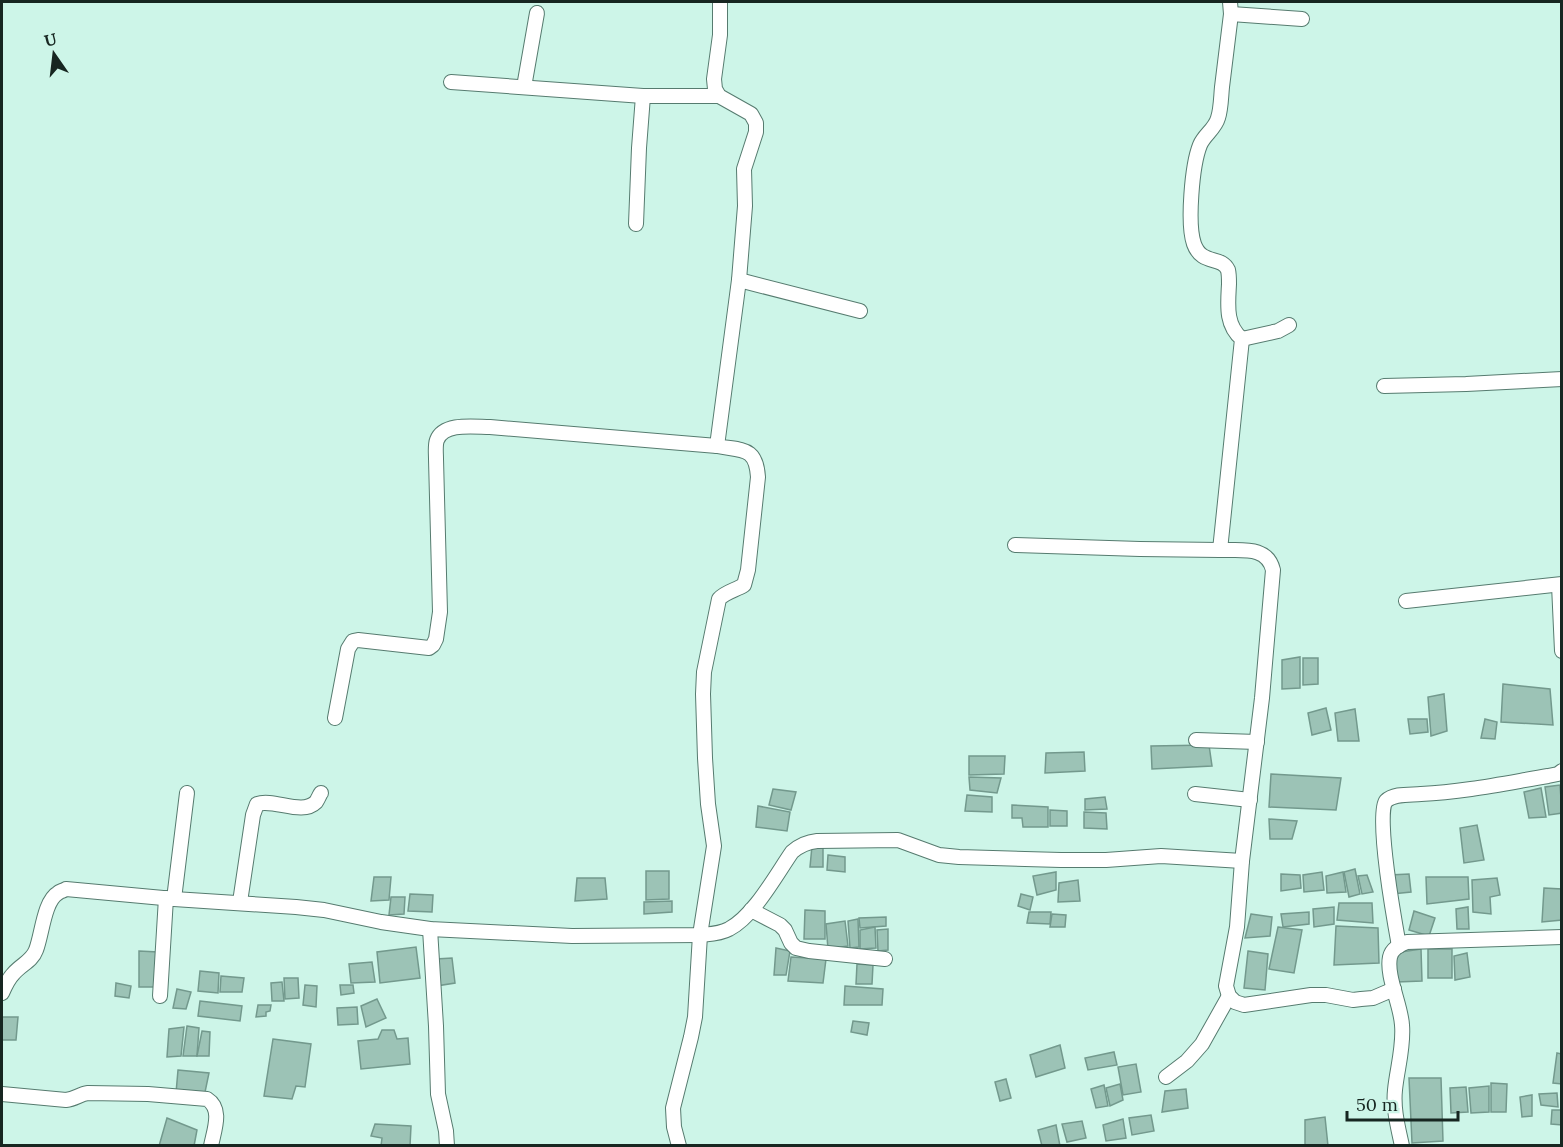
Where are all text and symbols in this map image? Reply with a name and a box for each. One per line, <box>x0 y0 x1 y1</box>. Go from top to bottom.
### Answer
north arrow <box>24 24 84 84</box>
text: U <box>42 28 59 51</box>
scale bar <box>1347 1084 1458 1122</box>
text: 50 m <box>1356 1093 1398 1116</box>

